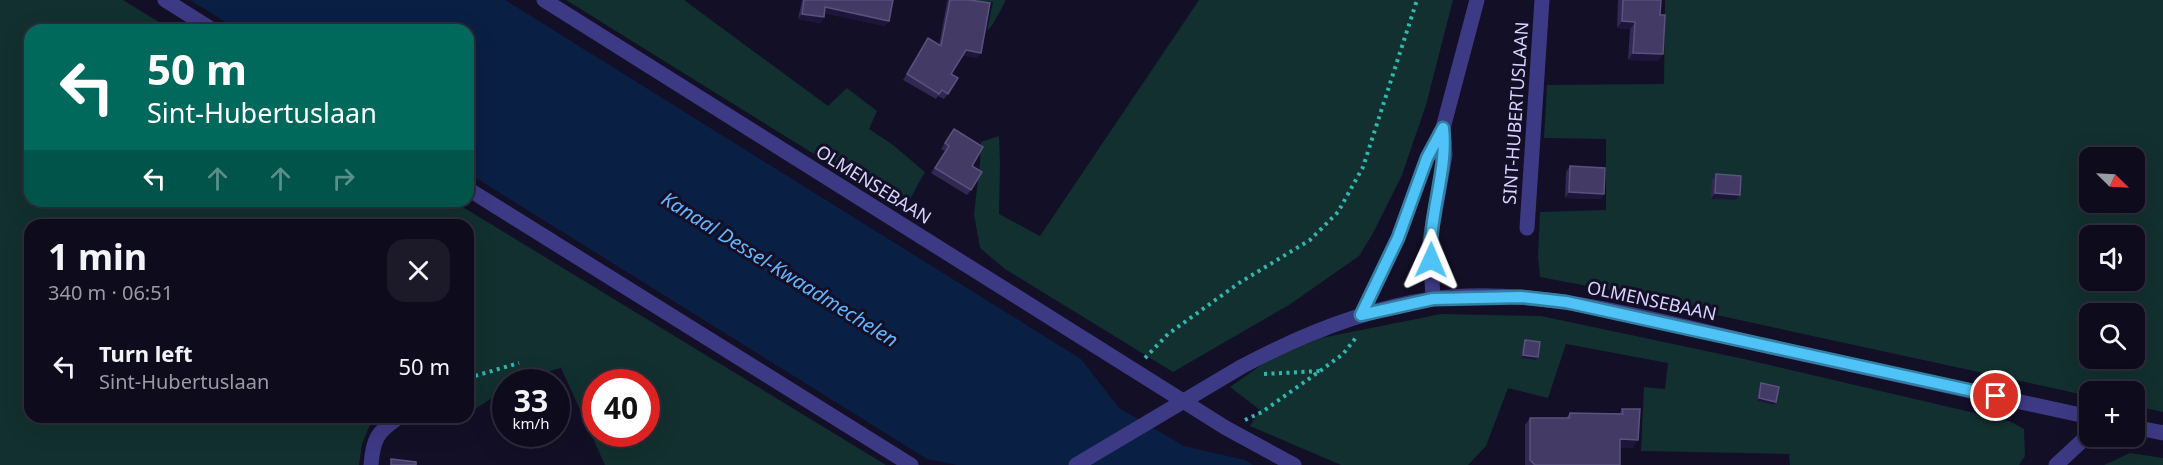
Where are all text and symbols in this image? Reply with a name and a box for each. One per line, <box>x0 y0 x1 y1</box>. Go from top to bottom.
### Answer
street label: SINT-HUBERTUSLAAN <box>1497 21 1533 205</box>
text: 50 m <box>147 40 247 97</box>
icon: left <box>48 48 126 126</box>
text: Sint-Hubertuslaan <box>147 94 377 131</box>
street label: OLMENSEBAAN <box>812 139 936 229</box>
north arrow <box>2079 147 2145 213</box>
map controls <box>2079 147 2145 447</box>
icon: left <box>138 162 171 195</box>
icon: ahead <box>201 162 234 195</box>
icon: ahead <box>264 162 297 195</box>
icon: right <box>327 162 360 195</box>
water label: Kanaal Dessel-Kwaadmechelen <box>657 185 903 353</box>
button: sound <box>2079 225 2145 291</box>
position arrow <box>1399 228 1463 292</box>
text: 1 min <box>48 232 147 281</box>
button: close <box>387 239 450 302</box>
street label: OLMENSEBAAN <box>1585 275 1719 325</box>
text: 340 m · 06:51 <box>48 279 173 306</box>
button: search <box>2079 303 2145 369</box>
text: Turn left <box>99 338 193 368</box>
icon: left <box>48 350 81 383</box>
text: 50 m <box>399 351 450 381</box>
text: Sint-Hubertuslaan <box>99 368 269 395</box>
speed limit sign: 40 <box>582 369 660 447</box>
pin <box>1970 370 2021 421</box>
icon: arrive <box>1979 379 2012 412</box>
text: 33 <box>514 380 548 421</box>
button: + <box>2079 381 2145 447</box>
text: km/h <box>513 413 549 433</box>

